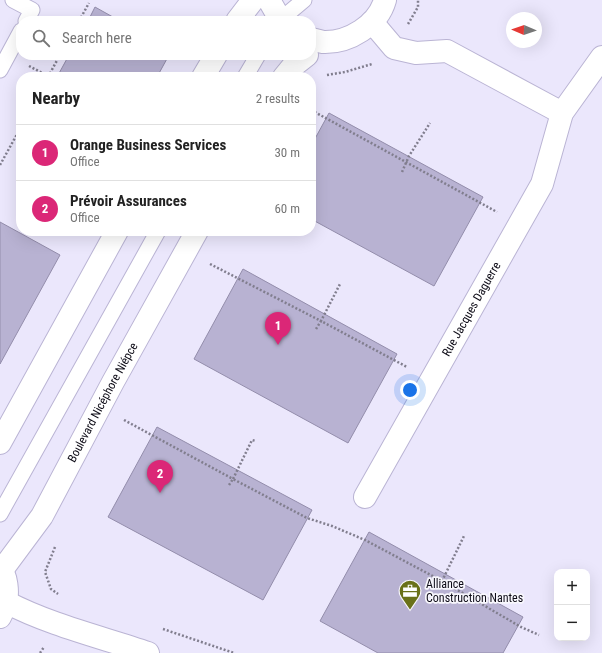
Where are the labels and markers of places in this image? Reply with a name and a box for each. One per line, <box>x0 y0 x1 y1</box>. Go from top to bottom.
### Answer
pin: 1 <box>265 312 291 345</box>
pin: 2 <box>147 460 173 493</box>
place label: Alliance Construction Nantes <box>426 577 523 605</box>
office icon: Alliance Construction Nantes <box>397 578 423 611</box>

